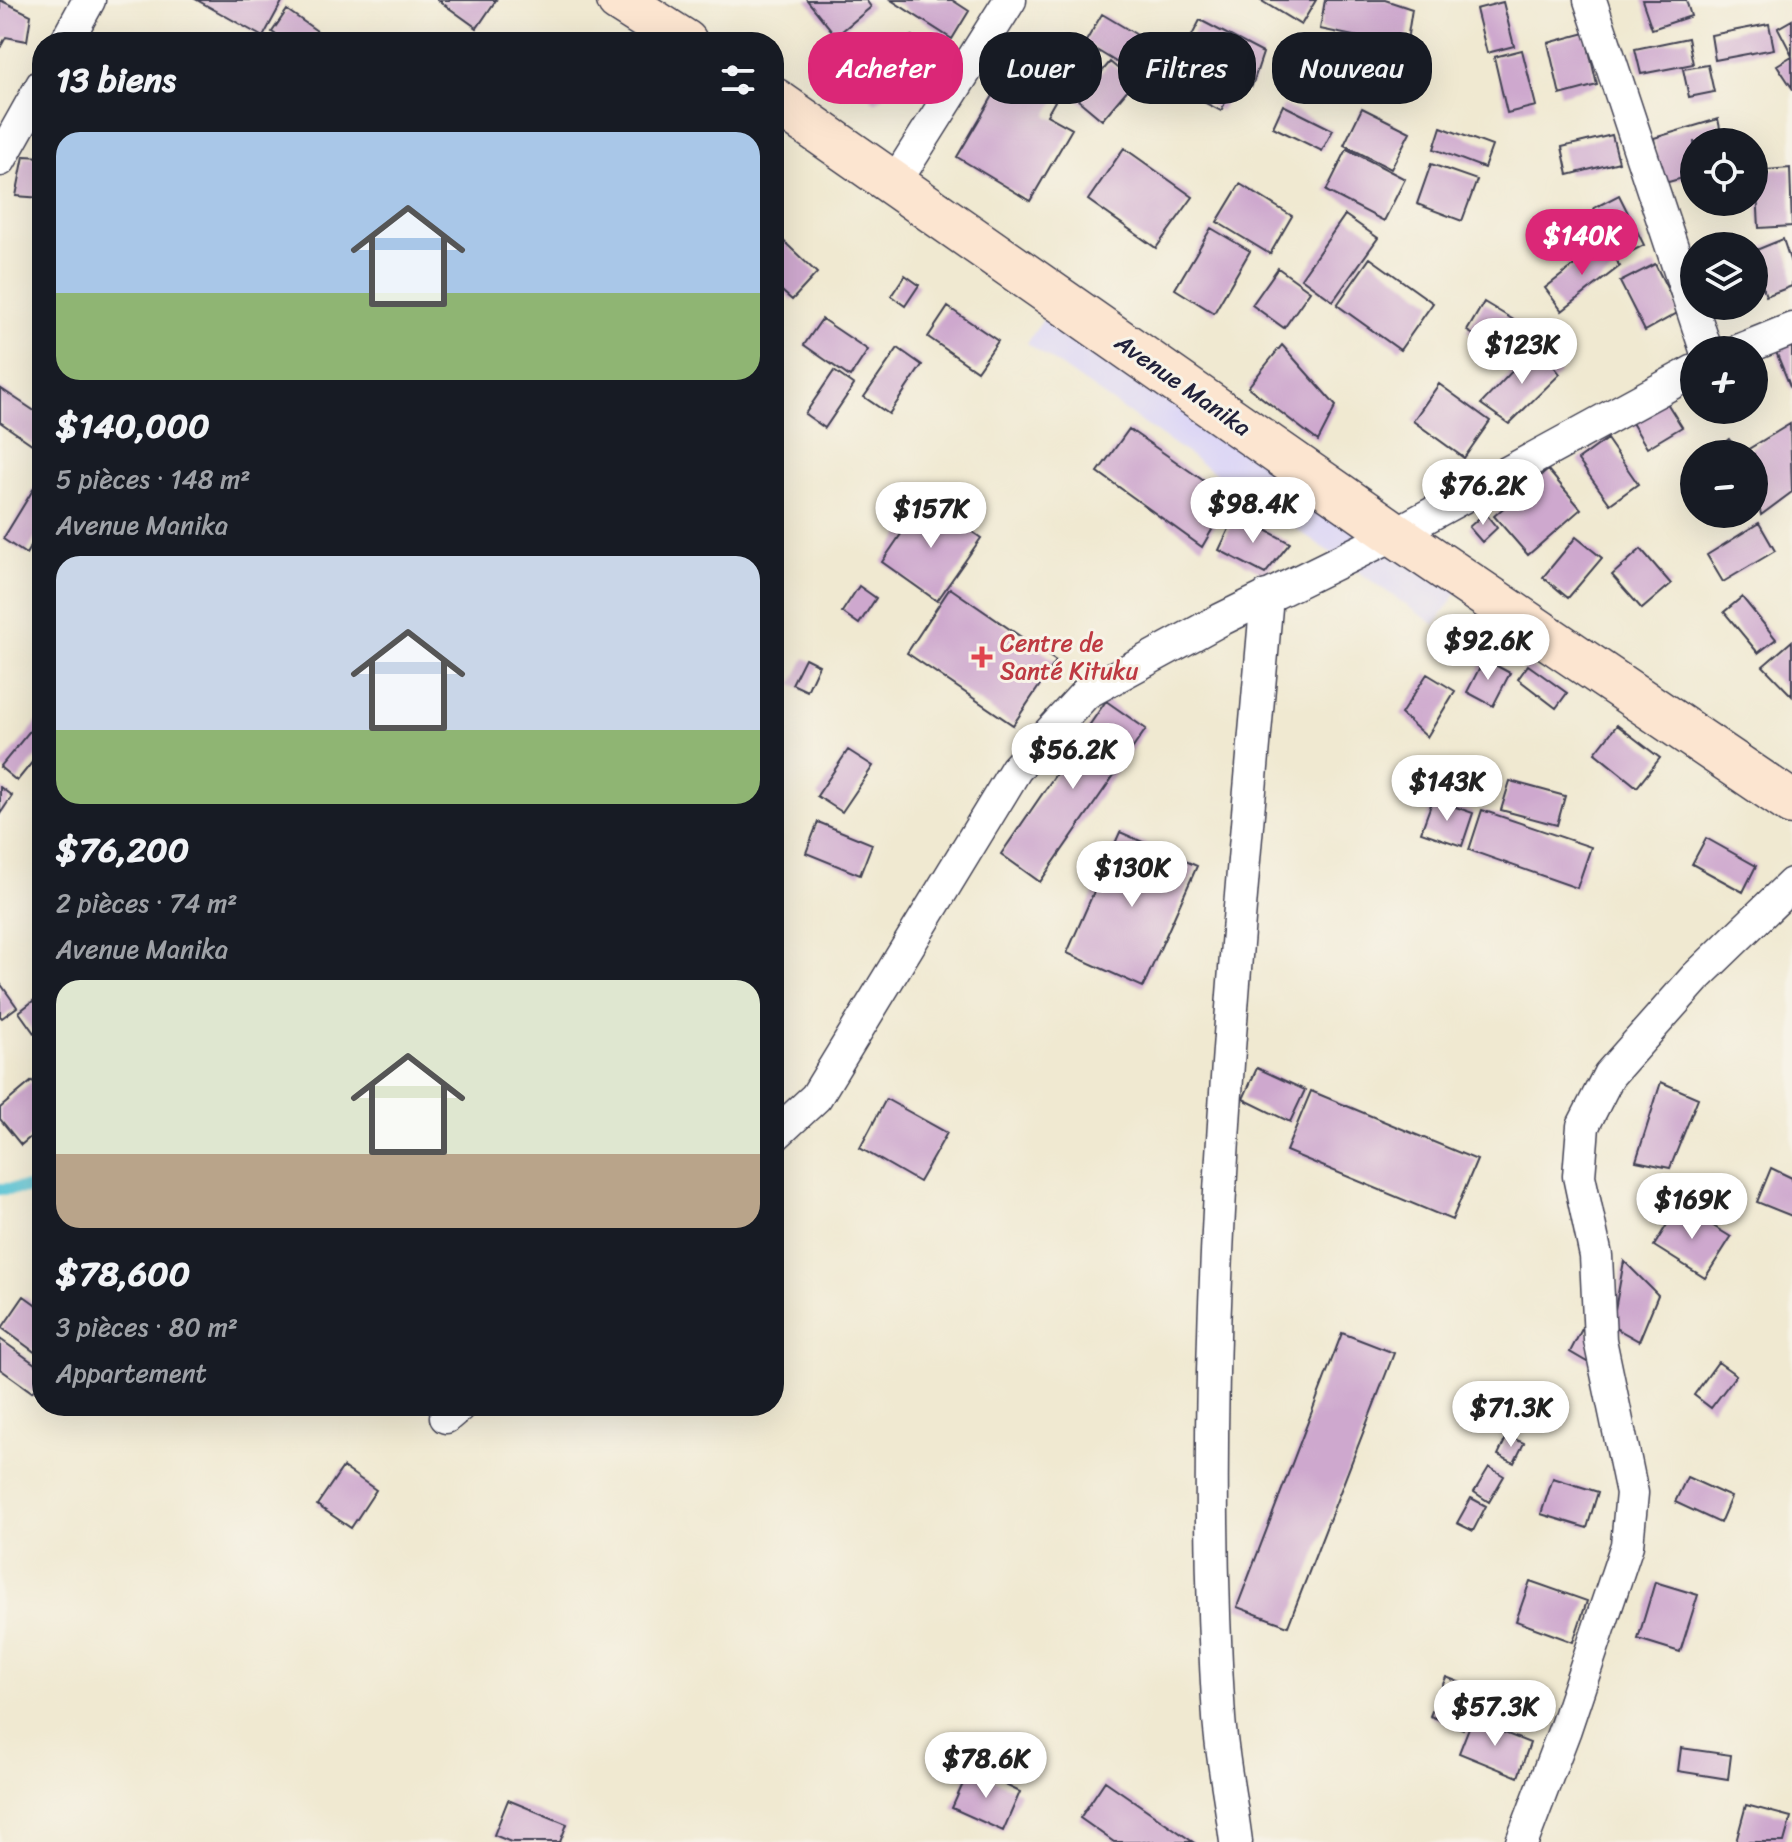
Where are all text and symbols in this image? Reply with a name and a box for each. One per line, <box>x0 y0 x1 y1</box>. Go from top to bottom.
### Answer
chip: Acheter <box>808 32 963 104</box>
chip: Louer <box>979 32 1102 104</box>
chip: Filtres <box>1118 32 1256 104</box>
chip: Nouveau <box>1272 32 1432 104</box>
text: 13 biens <box>56 50 176 110</box>
icon: filters <box>716 58 760 102</box>
map controls <box>1680 128 1768 528</box>
button: locate <box>1680 128 1768 216</box>
icon: home <box>336 184 480 328</box>
pin: $140K <box>1526 209 1638 277</box>
text: $140K <box>1543 212 1621 258</box>
button: layers <box>1680 232 1768 320</box>
pin: $123K <box>1466 318 1578 386</box>
text: $123K <box>1485 321 1559 367</box>
street label: Avenue Manika <box>1105 322 1260 448</box>
button: + <box>1680 336 1768 424</box>
text: $140,000 <box>56 396 210 456</box>
button: − <box>1680 440 1768 528</box>
text: 5 pièces · 148 m² <box>56 456 250 502</box>
pin: $76.2K <box>1418 459 1548 527</box>
text: $76.2K <box>1440 462 1526 508</box>
pin: $98.4K <box>1188 477 1318 545</box>
text: $98.4K <box>1208 480 1298 526</box>
pin: $157K <box>875 482 987 550</box>
text: $157K <box>893 485 969 531</box>
text: Avenue Manika <box>56 502 228 548</box>
icon: home <box>336 608 480 752</box>
pin: $92.6K <box>1423 614 1553 682</box>
text: $92.6K <box>1445 617 1531 663</box>
place label: Centre de Santé Kituku <box>1000 622 1139 692</box>
marker: Centre de Santé Kituku <box>971 646 993 668</box>
pin: $56.2K <box>1008 723 1138 791</box>
text: $56.2K <box>1030 726 1116 772</box>
pin: $143K <box>1391 755 1503 823</box>
text: $143K <box>1410 758 1484 804</box>
text: $76,200 <box>56 820 189 880</box>
pin: $130K <box>1076 841 1188 909</box>
text: $130K <box>1094 844 1170 890</box>
text: 2 pièces · 74 m² <box>56 880 238 926</box>
text: Avenue Manika <box>56 926 228 972</box>
icon: home <box>336 1032 480 1176</box>
pin: $169K <box>1636 1173 1748 1241</box>
text: $169K <box>1654 1176 1730 1222</box>
text: $78,600 <box>56 1244 190 1304</box>
text: 3 pièces · 80 m² <box>56 1304 238 1350</box>
text: Appartement <box>56 1350 207 1396</box>
pin: $71.3K <box>1446 1381 1576 1449</box>
text: $71.3K <box>1470 1384 1552 1430</box>
pin: $57.3K <box>1430 1680 1560 1748</box>
text: $57.3K <box>1452 1683 1538 1729</box>
pin: $78.6K <box>921 1732 1051 1800</box>
text: $78.6K <box>943 1735 1029 1781</box>

